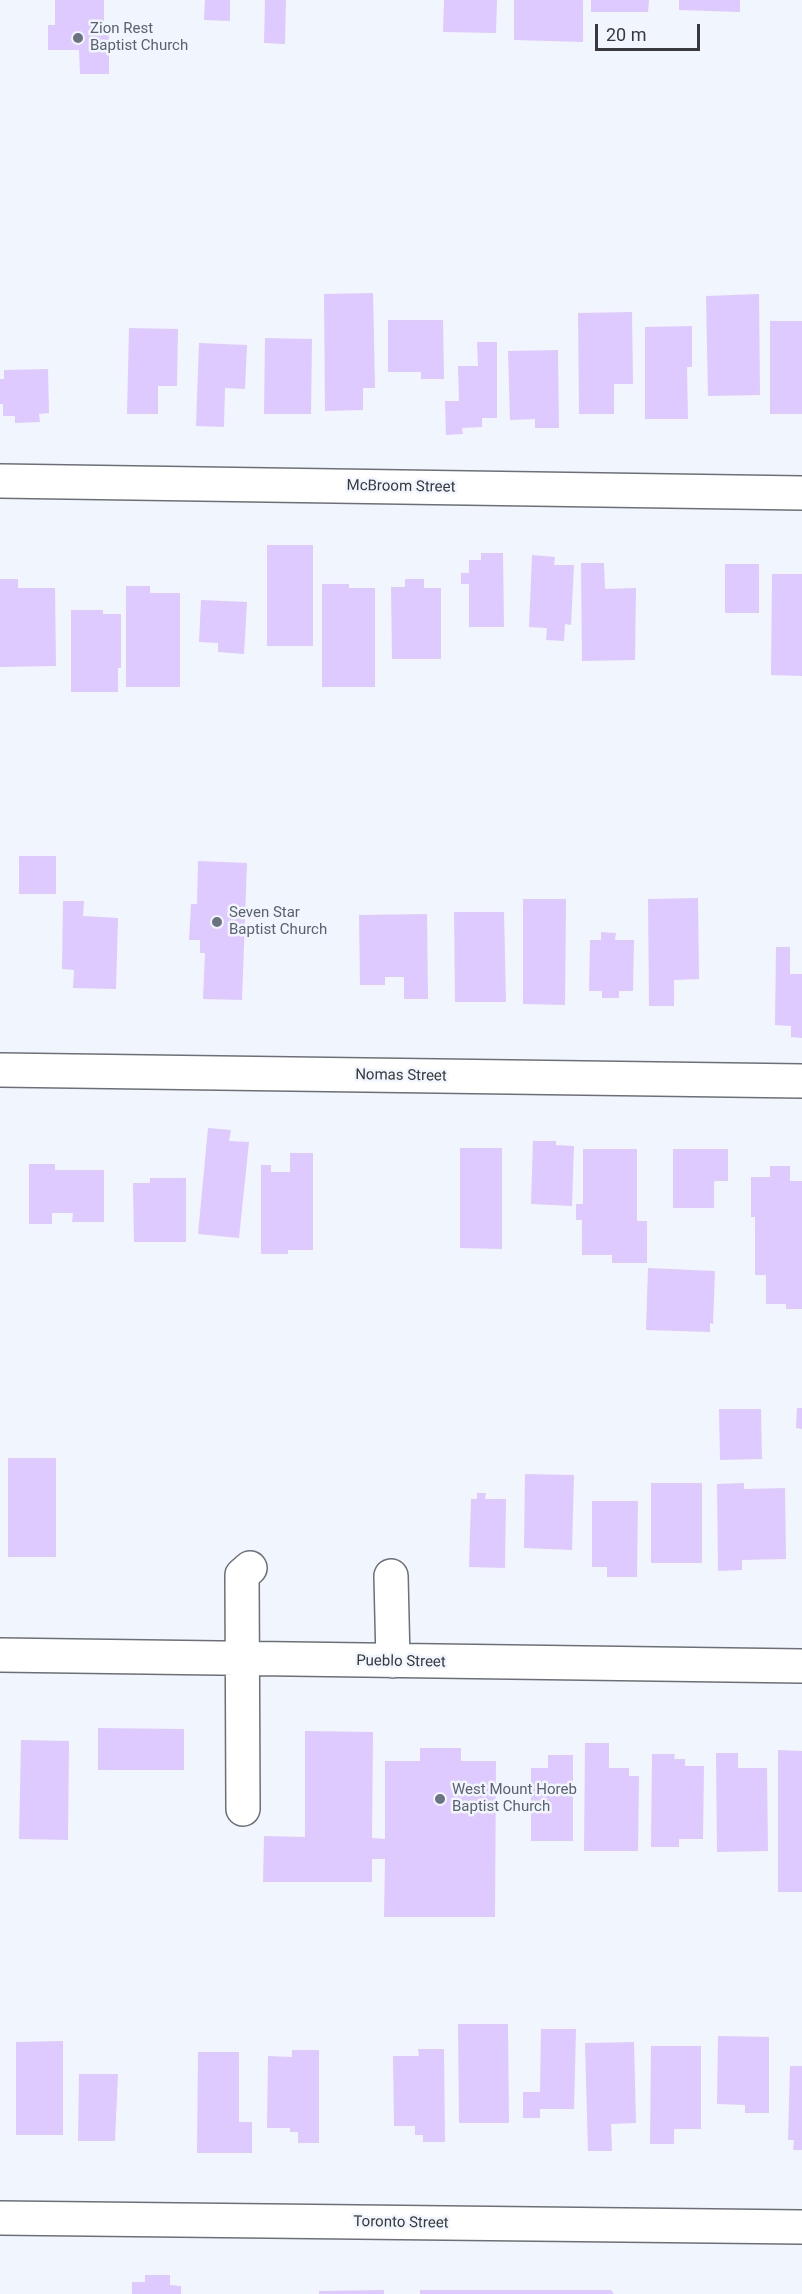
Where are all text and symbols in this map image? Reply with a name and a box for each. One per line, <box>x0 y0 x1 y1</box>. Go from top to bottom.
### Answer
scale bar <box>598 12 703 50</box>
place label: Zion Rest Baptist Church <box>90 20 188 55</box>
text: 20 m <box>606 24 646 45</box>
marker: Zion Rest Baptist Church <box>71 31 85 45</box>
street label: McBroom Street <box>346 477 456 497</box>
place label: Seven Star Baptist Church <box>229 904 327 939</box>
marker: Seven Star Baptist Church <box>210 915 224 929</box>
street label: Nomas Street <box>355 1066 447 1086</box>
street label: Pueblo Street <box>356 1652 446 1672</box>
place label: West Mount Horeb Baptist Church <box>452 1781 577 1816</box>
marker: West Mount Horeb Baptist Church <box>433 1792 447 1806</box>
street label: Toronto Street <box>353 2213 449 2233</box>

